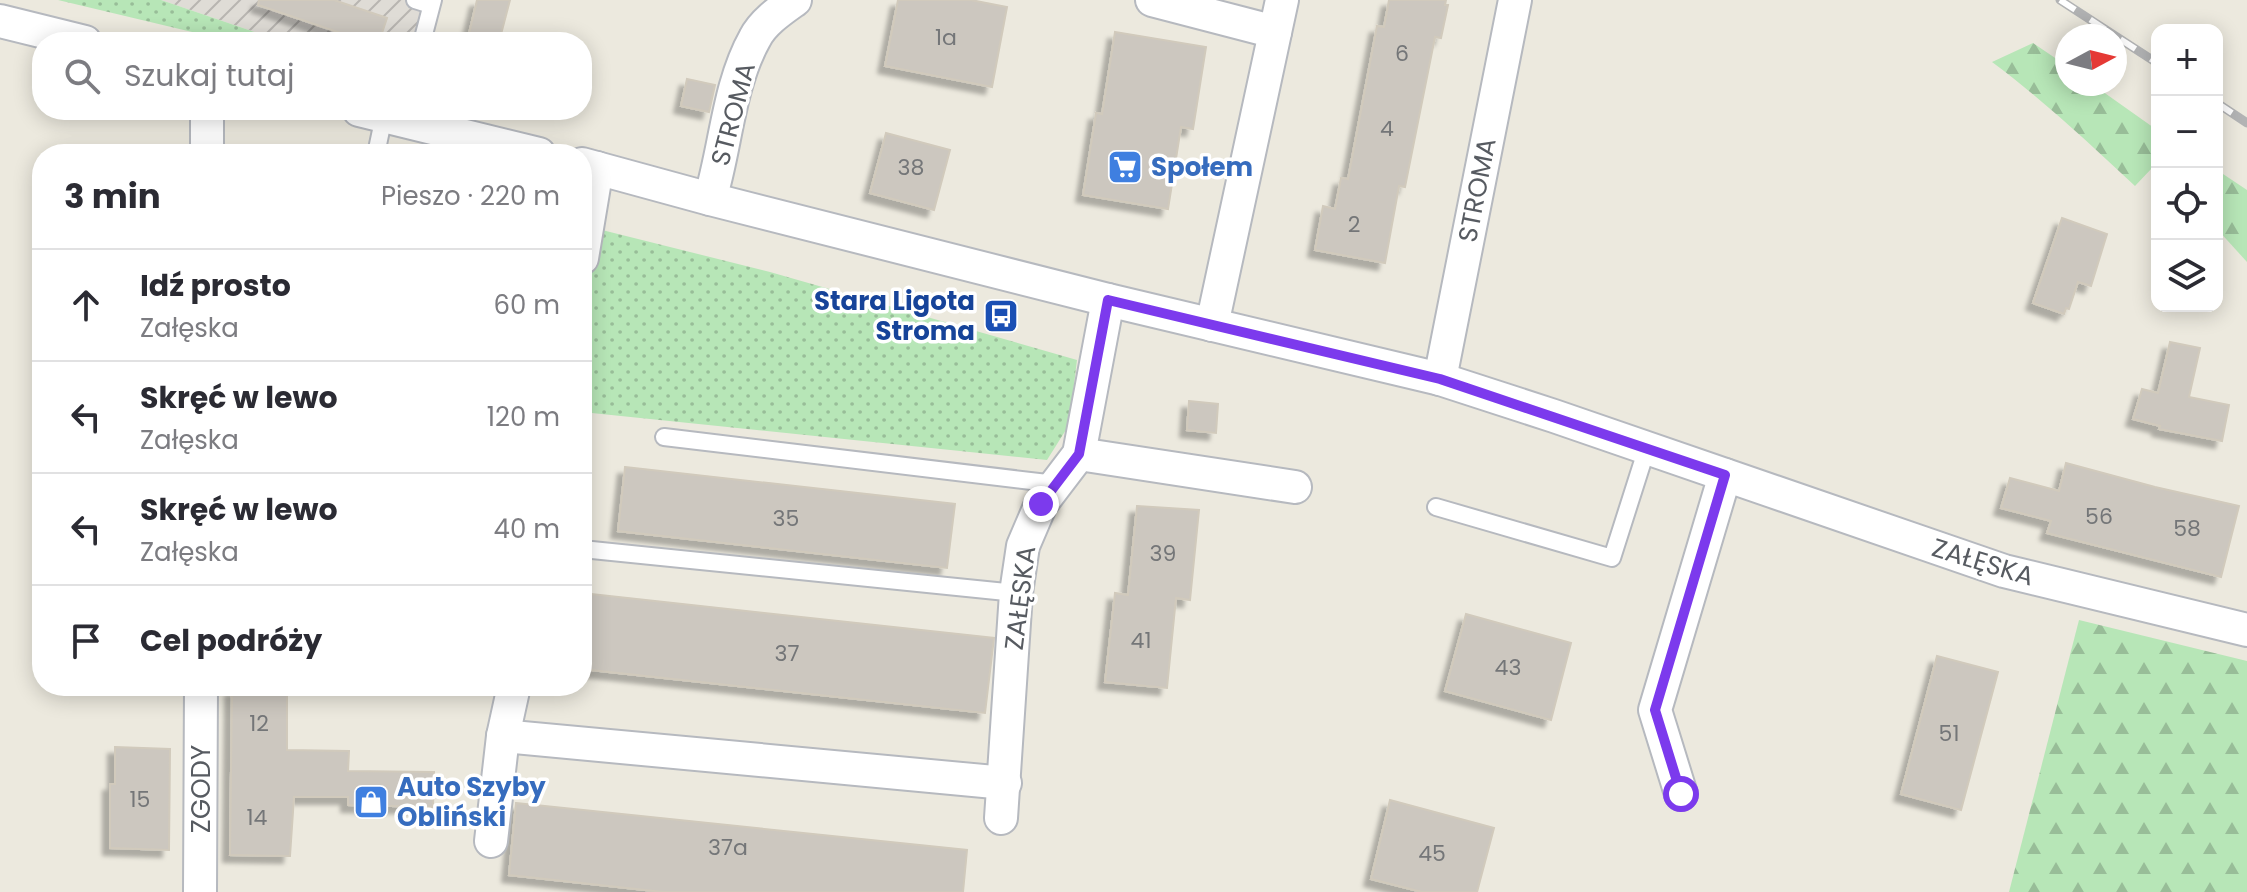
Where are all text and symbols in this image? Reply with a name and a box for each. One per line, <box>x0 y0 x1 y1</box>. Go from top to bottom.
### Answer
house number: 1a <box>935 22 957 53</box>
north arrow <box>2055 24 2127 96</box>
map controls <box>2151 24 2223 312</box>
button: + <box>2151 24 2223 96</box>
search box <box>32 32 592 120</box>
house number: 6 <box>1395 38 1409 69</box>
icon: search <box>60 54 104 98</box>
text: Szukaj tutaj <box>124 54 294 97</box>
street label: STROMA <box>702 58 764 170</box>
button: − <box>2151 96 2223 168</box>
house number: 4 <box>1380 113 1394 144</box>
street label: STROMA <box>1449 135 1505 245</box>
supermarket icon: Społem <box>1106 148 1144 186</box>
place label: Społem <box>1151 149 1253 185</box>
house number: 38 <box>898 152 924 183</box>
button: locate <box>2151 168 2223 240</box>
text: 3 min <box>64 172 161 220</box>
text: Pieszo · 220 m <box>381 178 560 214</box>
house number: 2 <box>1348 209 1360 240</box>
button: layers <box>2151 240 2223 312</box>
text: Idź prosto <box>140 264 291 307</box>
icon: ahead <box>64 283 108 327</box>
place label: Stara Ligota Stroma <box>814 283 975 349</box>
text: 60 m <box>493 287 560 323</box>
bus stop icon: Stara Ligota Stroma <box>982 297 1020 335</box>
text: Załęska <box>140 310 239 346</box>
text: Skręć w lewo <box>140 376 338 419</box>
icon: left <box>64 395 108 439</box>
text: 120 m <box>487 399 560 435</box>
text: Załęska <box>140 422 239 458</box>
route end <box>1023 486 1059 522</box>
text: Skręć w lewo <box>140 488 338 531</box>
house number: 56 <box>2085 501 2113 532</box>
house number: 35 <box>773 503 799 534</box>
icon: left <box>64 507 108 551</box>
text: 40 m <box>494 511 560 547</box>
house number: 58 <box>2173 513 2201 544</box>
street label: ZAŁĘSKA <box>1928 529 2038 595</box>
text: Załęska <box>140 534 239 570</box>
house number: 39 <box>1150 538 1176 569</box>
street label: ZAŁĘSKA <box>996 544 1044 652</box>
icon: arrive <box>64 619 108 663</box>
text: Cel podróży <box>140 619 322 662</box>
house number: 41 <box>1131 625 1151 656</box>
house number: 37 <box>775 638 799 669</box>
house number: 43 <box>1495 652 1521 683</box>
house number: 12 <box>249 708 269 739</box>
house number: 51 <box>1939 718 1959 749</box>
street label: ZGODY <box>183 745 219 833</box>
place label: Auto Szyby Obliński <box>397 769 546 835</box>
route start <box>1663 776 1699 812</box>
shop icon: Auto Szyby Obliński <box>352 783 390 821</box>
house number: 15 <box>130 784 150 815</box>
house number: 14 <box>247 802 268 833</box>
house number: 37a <box>708 832 748 863</box>
house number: 45 <box>1418 838 1446 869</box>

